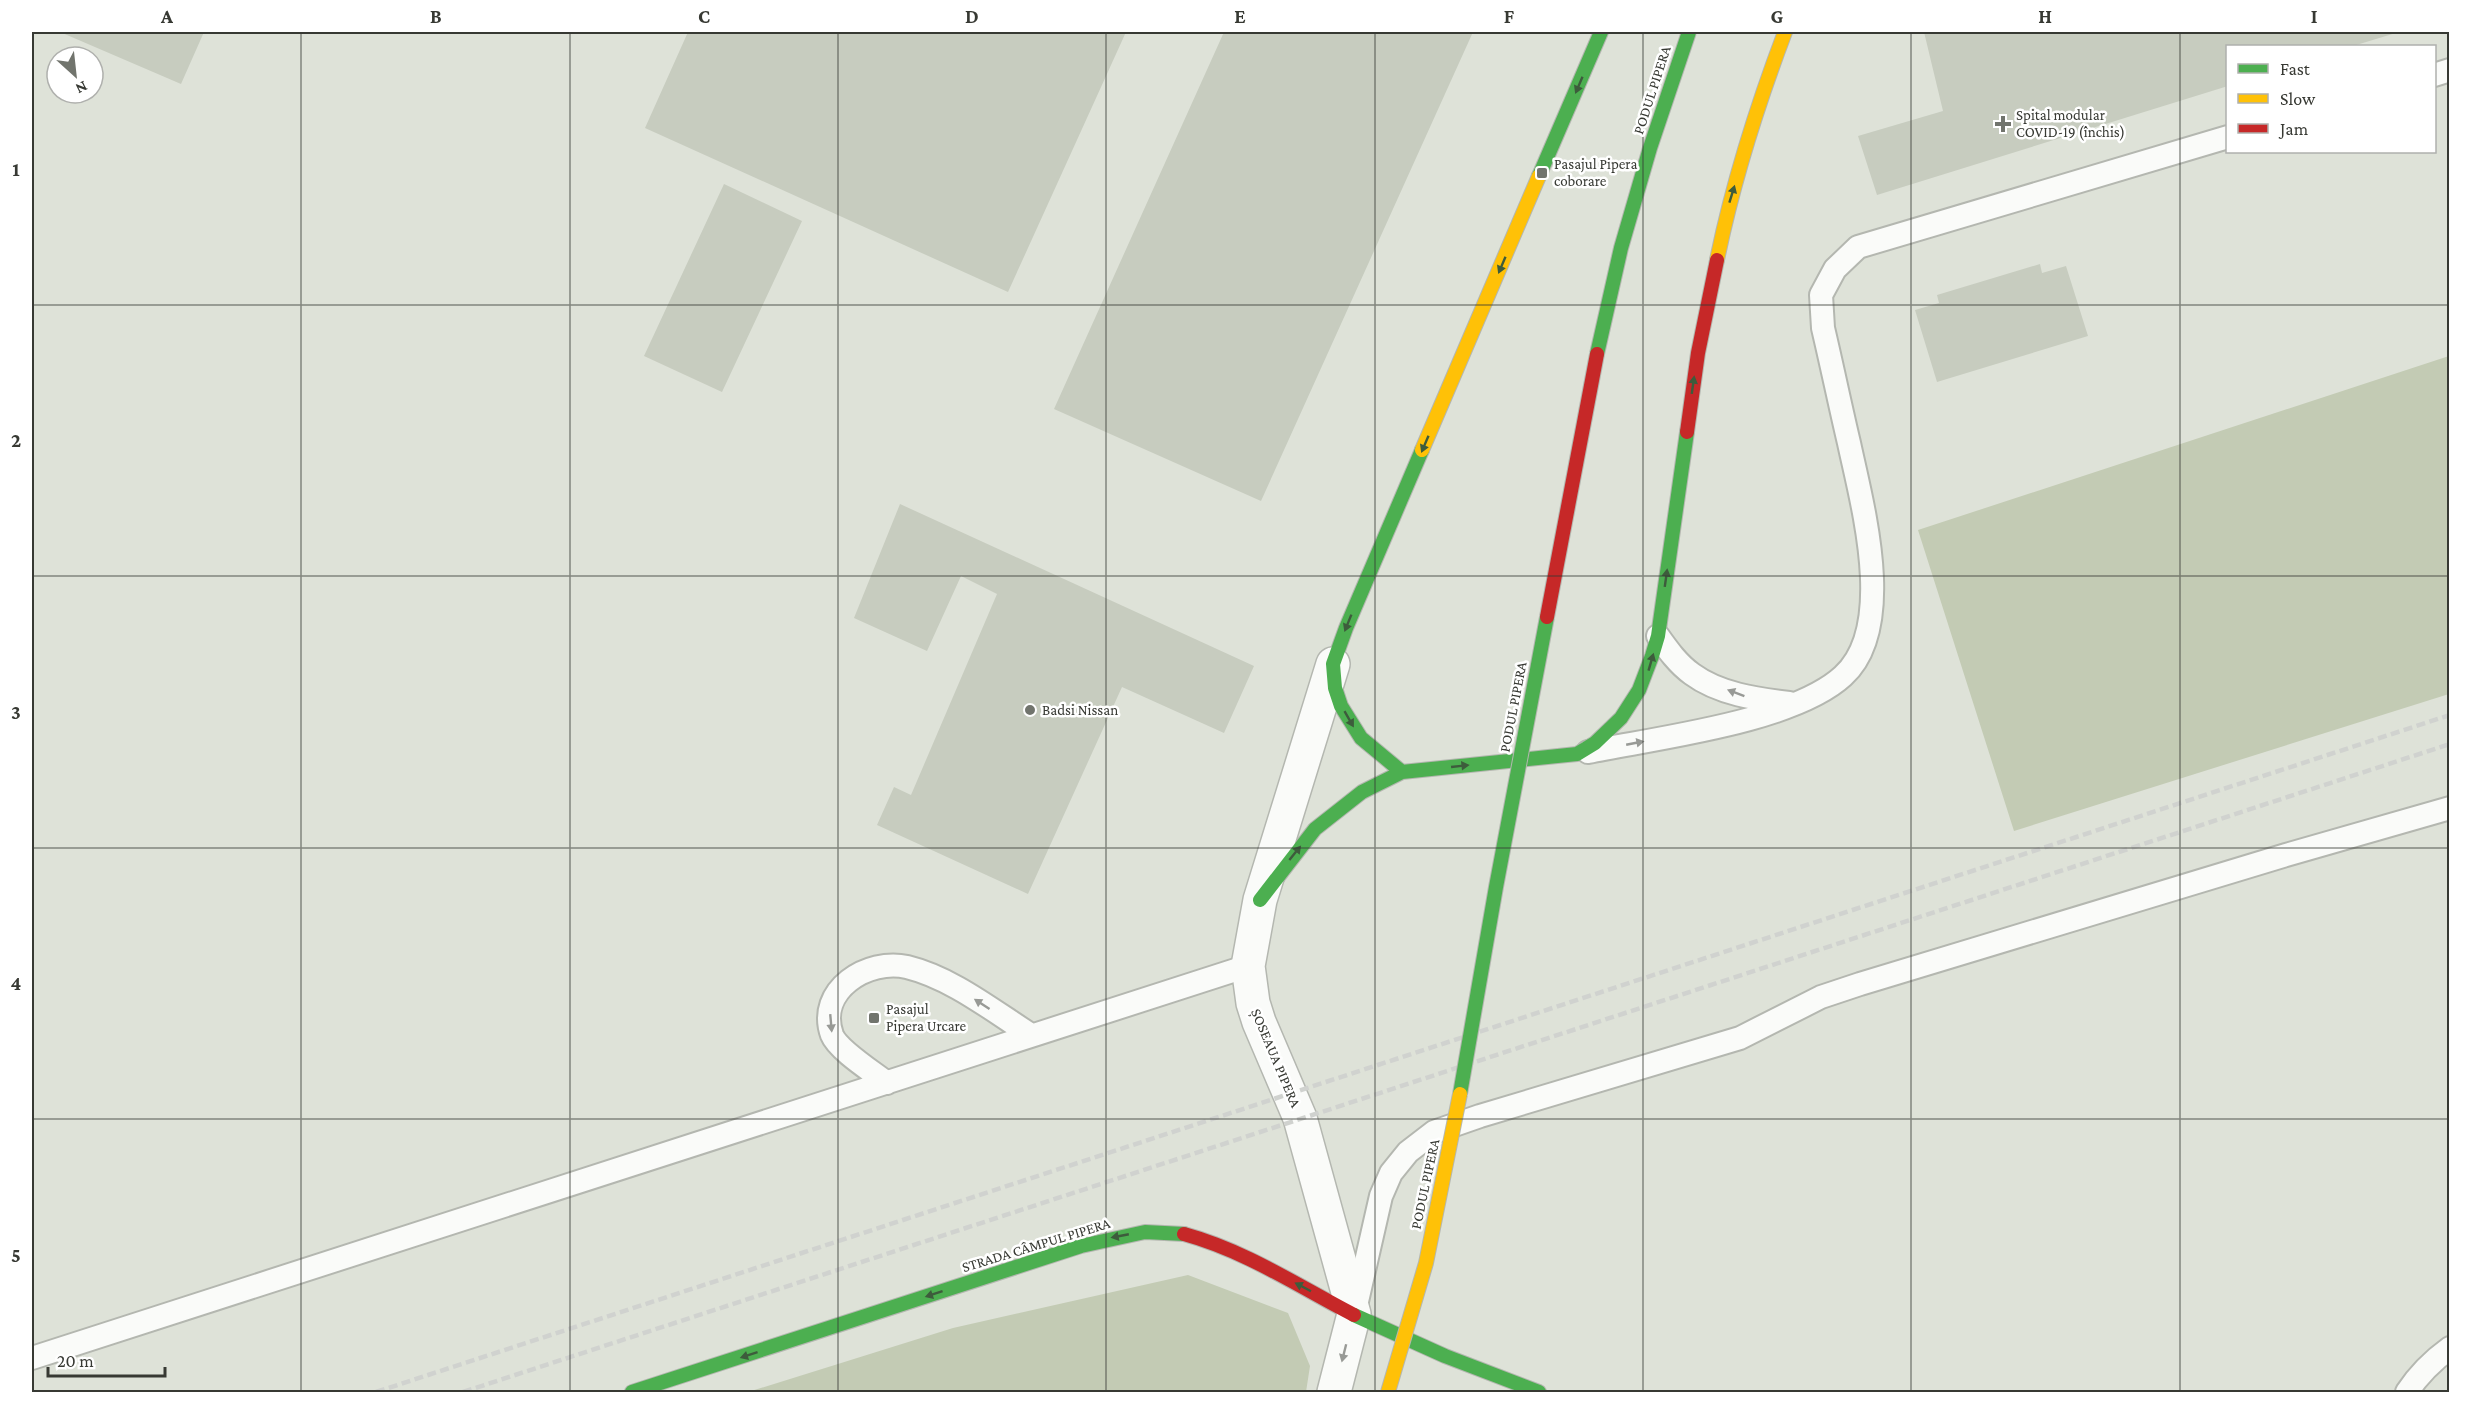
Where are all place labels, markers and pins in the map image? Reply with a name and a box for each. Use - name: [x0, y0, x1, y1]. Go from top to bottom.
- place label: Spital modular COVID-19 (închis): [2016, 107, 2125, 141]
- marker: Spital modular COVID-19 (închis): [1994, 115, 2012, 133]
- place label: Pasajul Pipera coborare: [1554, 156, 1637, 189]
- marker: Pasajul Pipera coborare: [1535, 166, 1549, 180]
- place label: Badsi Nissan: [1042, 702, 1118, 718]
- marker: Badsi Nissan: [1023, 703, 1037, 717]
- place label: Pasajul Pipera Urcare: [886, 1001, 967, 1035]
- marker: Pasajul Pipera Urcare: [867, 1011, 881, 1025]

